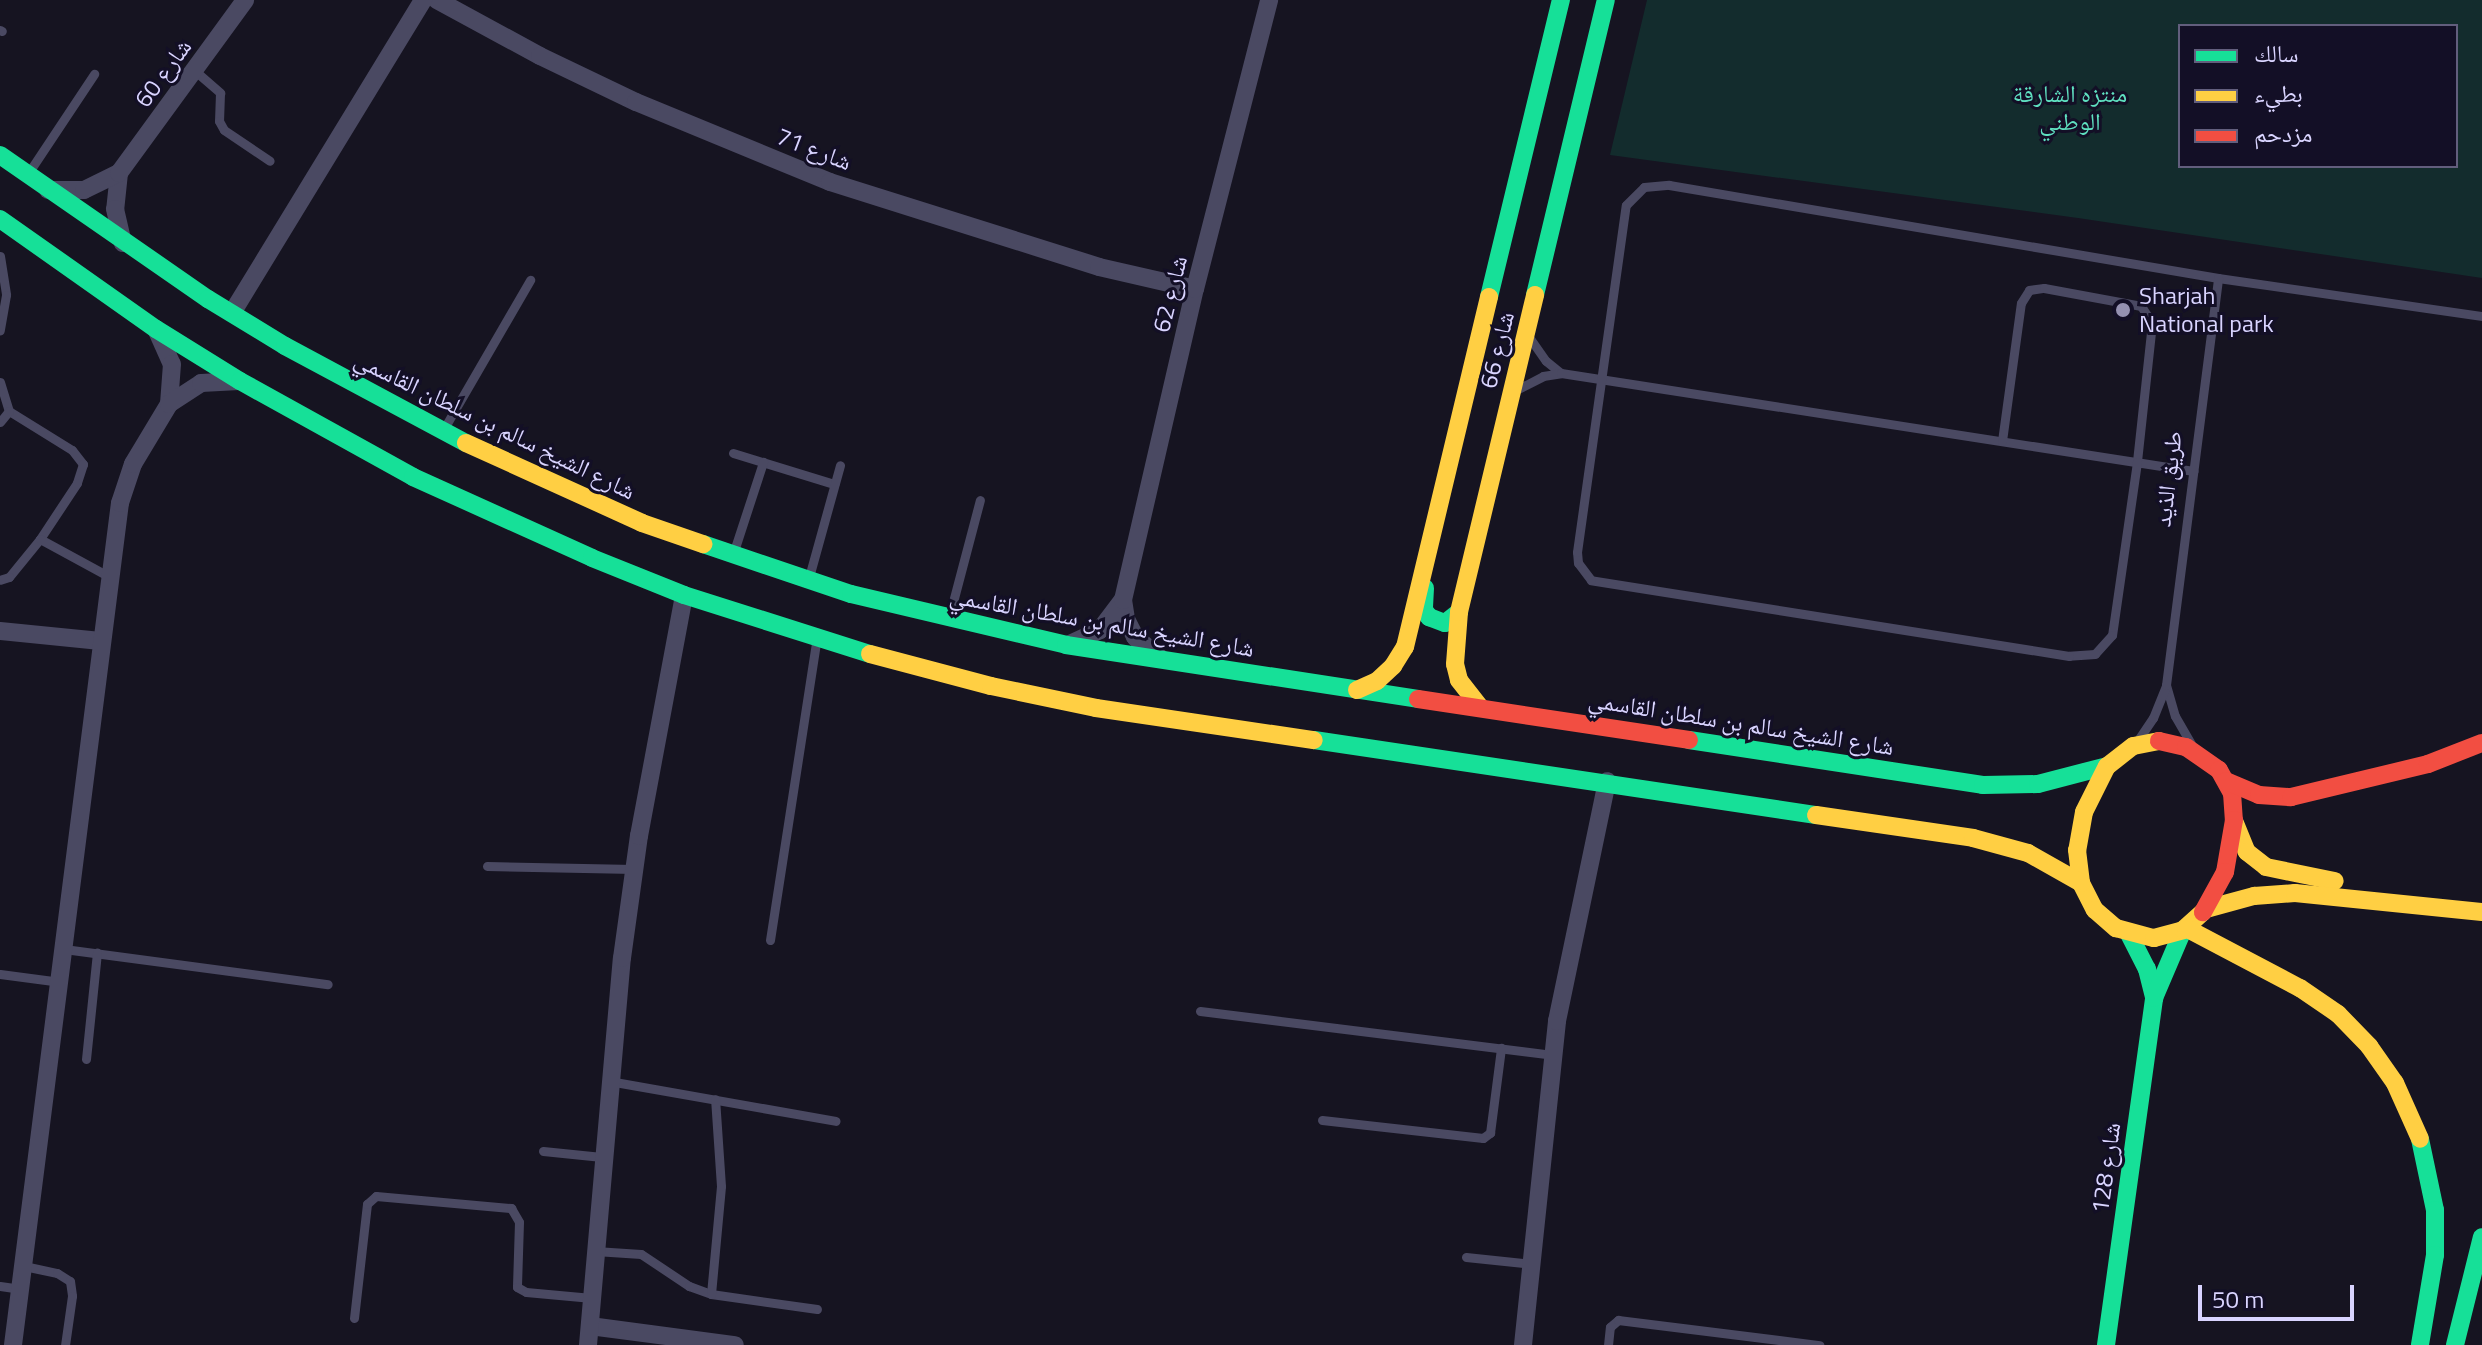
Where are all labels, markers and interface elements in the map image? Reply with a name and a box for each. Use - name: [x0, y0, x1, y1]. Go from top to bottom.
- legend: [2178, 24, 2458, 168]
- street label: شارع 60: [128, 33, 198, 113]
- text: سالك: [2254, 35, 2299, 71]
- text: بطيء: [2254, 75, 2303, 111]
- park label: منتزه الشارقة الوطني: [2013, 80, 2127, 136]
- text: مزدحم: [2254, 115, 2313, 151]
- street label: شارع 71: [773, 122, 855, 176]
- street label: شارع 62: [1147, 253, 1193, 335]
- place label: Sharjah National park: [2139, 282, 2274, 338]
- marker: Sharjah National park: [2114, 301, 2132, 319]
- street label: شارع 66: [1474, 309, 1520, 391]
- street label: شارع الشيخ سالم بن سلطان القاسمي: [350, 344, 640, 506]
- street label: طريق الذيد: [2148, 429, 2188, 529]
- street label: شارع الشيخ سالم بن سلطان القاسمي: [947, 581, 1257, 663]
- street label: شارع الشيخ سالم بن سلطان القاسمي: [1586, 685, 1896, 761]
- street label: شارع 128: [2085, 1121, 2127, 1215]
- scale bar: [2202, 1269, 2358, 1319]
- text: 50 m: [2212, 1281, 2264, 1317]

